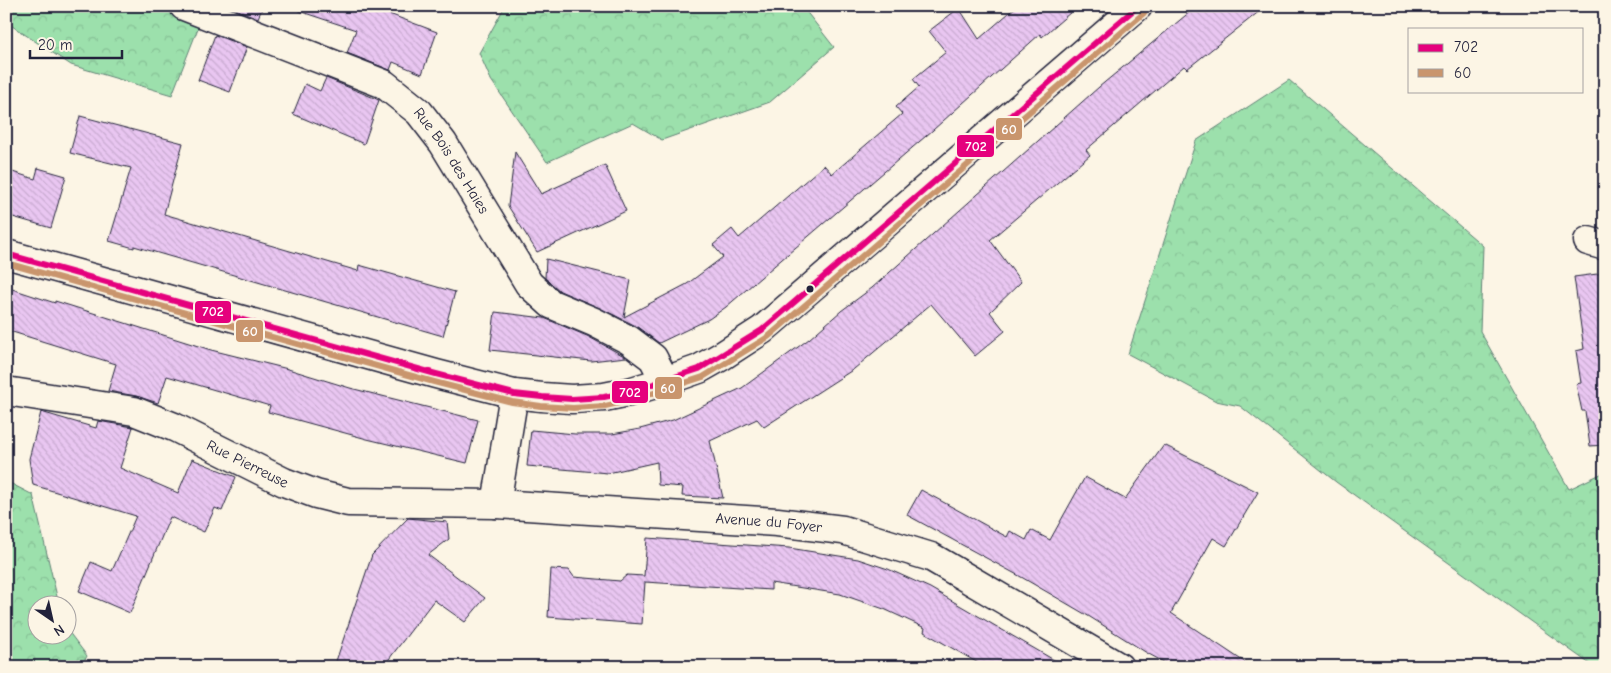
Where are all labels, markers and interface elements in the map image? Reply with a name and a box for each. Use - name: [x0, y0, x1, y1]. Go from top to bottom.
- scale bar: [30, 28, 122, 60]
- legend: [1408, 28, 1584, 92]
- text: 20 m: [38, 36, 72, 54]
- text: 702: [1454, 38, 1478, 56]
- text: 60: [1454, 64, 1471, 82]
- street label: Rue Bois des Haies: [410, 104, 493, 217]
- line badge: 60: [995, 117, 1023, 141]
- text: 60: [1001, 121, 1017, 138]
- line badge: 702: [956, 134, 995, 158]
- text: 702: [965, 138, 987, 155]
- unlabelled marker: [805, 284, 815, 294]
- line badge: 702: [194, 300, 232, 324]
- text: 702: [202, 303, 224, 320]
- line badge: 60: [235, 319, 264, 343]
- text: 60: [242, 323, 258, 340]
- line badge: 60: [654, 376, 683, 400]
- line badge: 702: [611, 380, 649, 404]
- text: 60: [660, 380, 676, 397]
- text: 702: [619, 384, 641, 401]
- street label: Rue Pierreuse: [204, 436, 291, 492]
- street label: Avenue du Foyer: [715, 509, 823, 536]
- north arrow: [28, 596, 78, 646]
- text: N: [50, 621, 68, 640]

